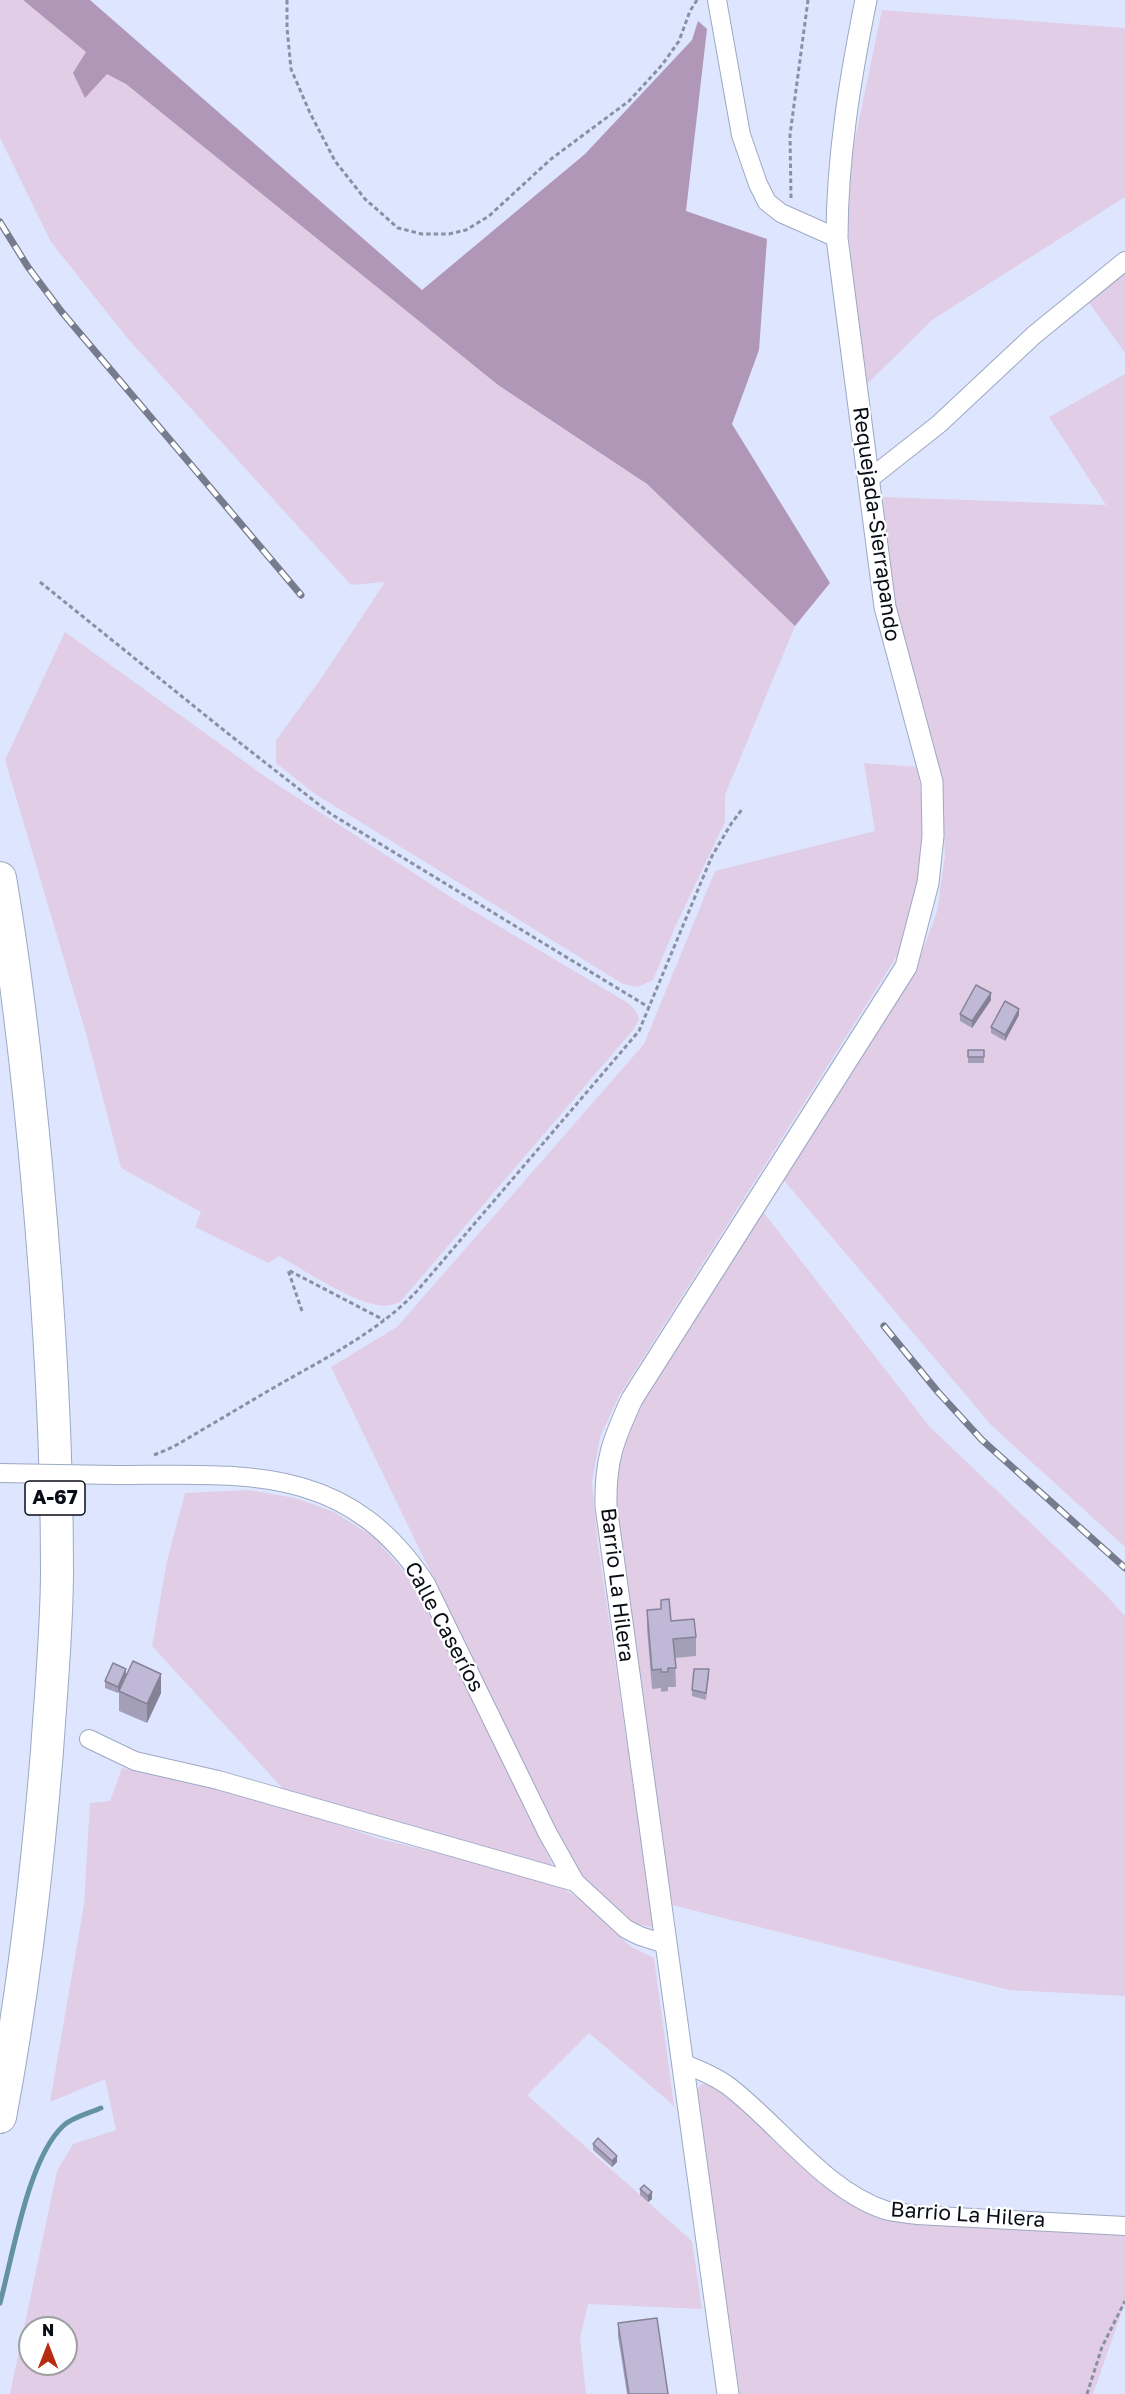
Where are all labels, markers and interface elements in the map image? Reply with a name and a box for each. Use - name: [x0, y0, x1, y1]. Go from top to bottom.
- street label: Requejada-Sierrapando: [847, 405, 905, 643]
- road number: A-67: [25, 1481, 85, 1515]
- street label: Barrio La Hilera: [595, 1506, 639, 1664]
- street label: Calle Caseríos: [399, 1558, 489, 1696]
- street label: Barrio La Hilera: [890, 2197, 1046, 2233]
- north arrow: [18, 2316, 78, 2376]
- text: N: [42, 2320, 54, 2340]

